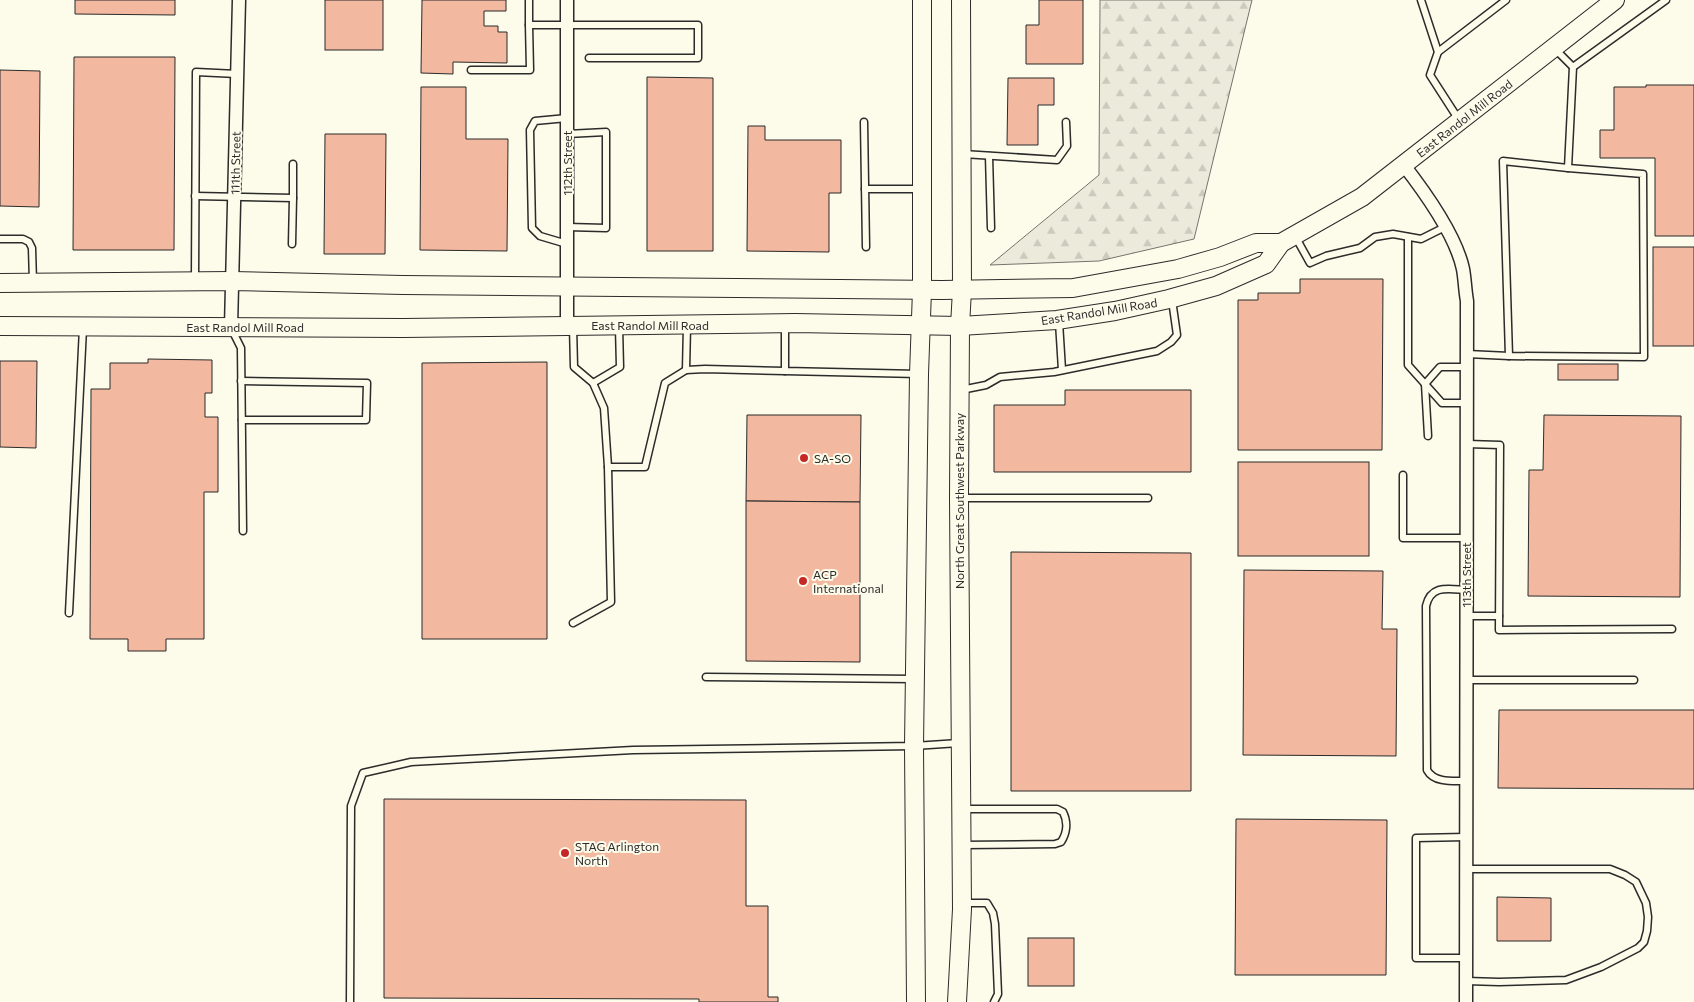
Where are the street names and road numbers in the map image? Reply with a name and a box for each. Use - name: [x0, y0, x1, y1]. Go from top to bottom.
- street label: East Randol Mill Road: [1413, 76, 1515, 160]
- street label: 112th Street: [560, 130, 574, 195]
- street label: 111th Street: [227, 131, 243, 195]
- street label: East Randol Mill Road: [1040, 295, 1158, 327]
- street label: East Randol Mill Road: [591, 318, 709, 332]
- street label: East Randol Mill Road: [186, 320, 304, 334]
- street label: North Great Southwest Parkway: [952, 413, 966, 589]
- street label: 113th Street: [1459, 542, 1473, 608]

